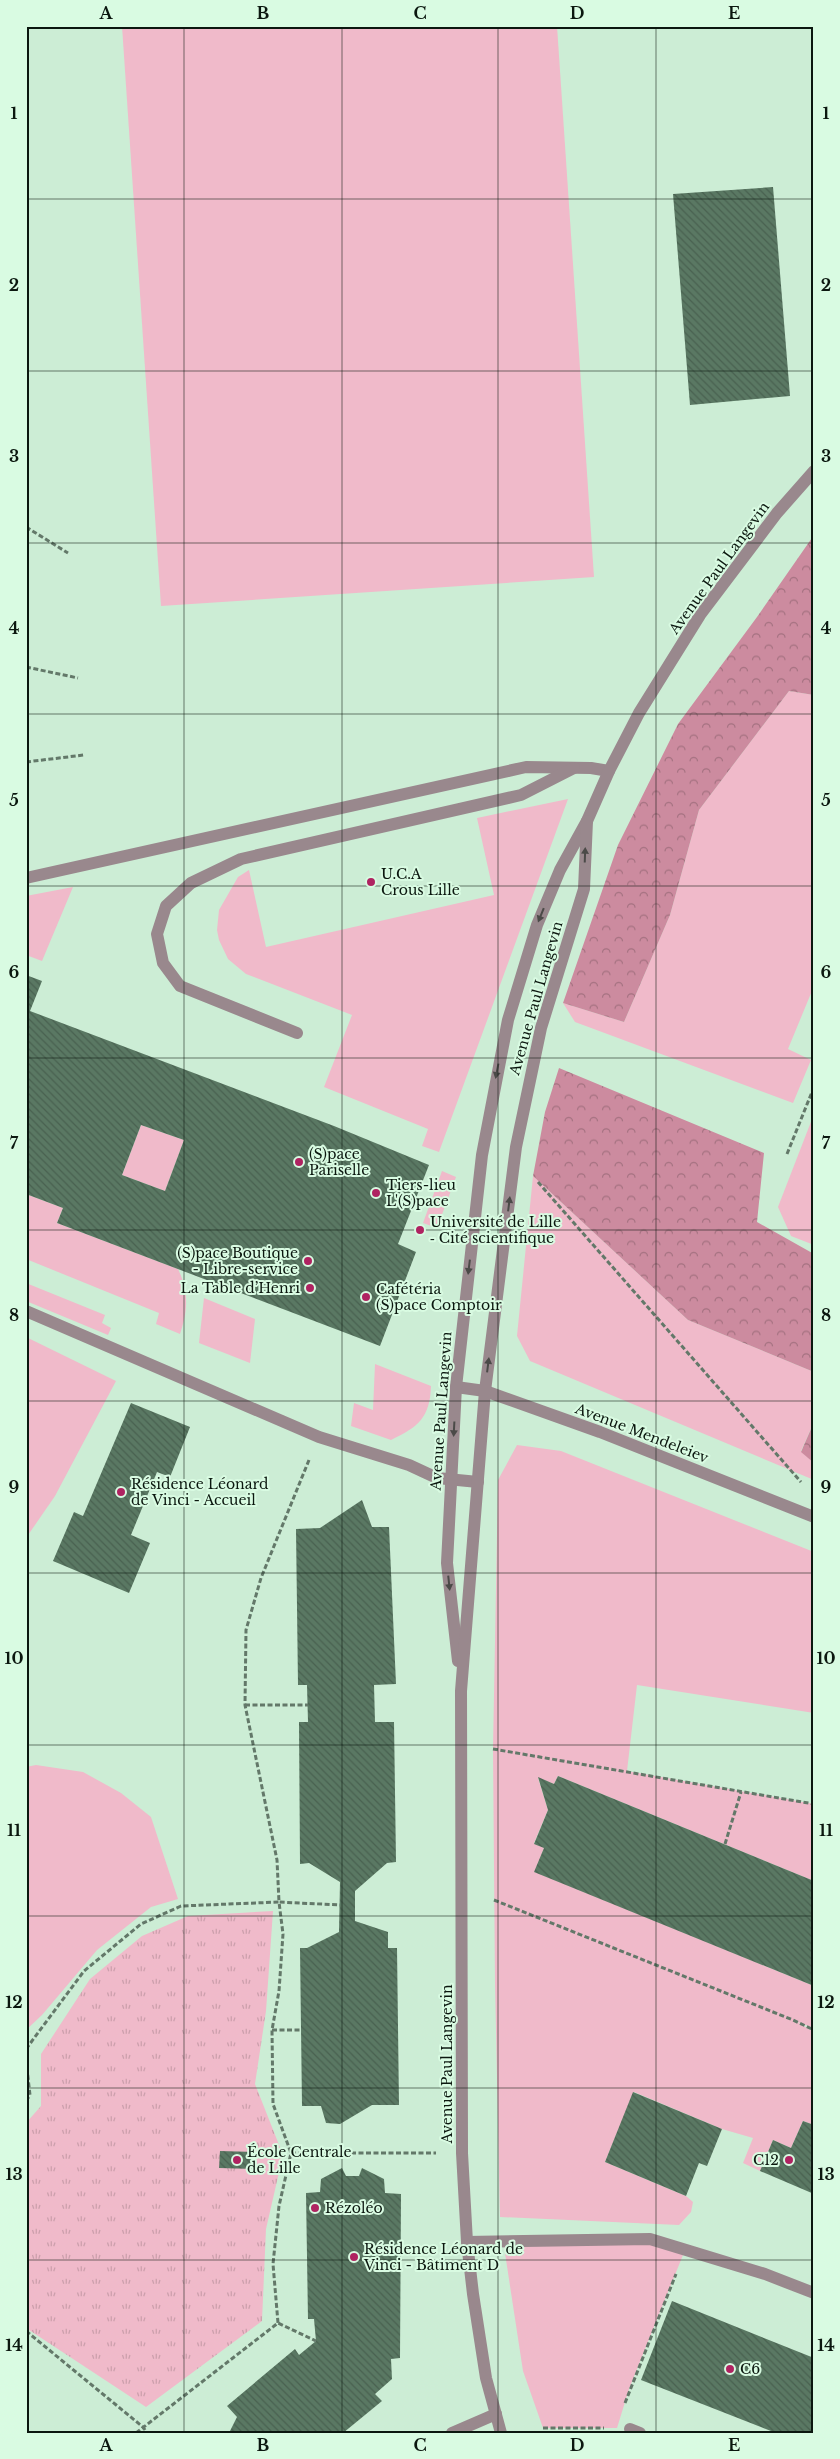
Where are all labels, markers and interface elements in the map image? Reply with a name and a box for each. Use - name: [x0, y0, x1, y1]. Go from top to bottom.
- text: A: [99, 3, 114, 23]
- text: B: [257, 3, 270, 23]
- text: C: [413, 3, 427, 23]
- text: D: [570, 3, 584, 23]
- text: E: [728, 3, 740, 23]
- text: 1: [11, 103, 18, 123]
- text: 1: [823, 103, 830, 123]
- text: 2: [9, 275, 19, 295]
- text: 2: [821, 275, 831, 295]
- text: 3: [9, 446, 19, 466]
- text: 3: [821, 446, 831, 466]
- street label: Avenue Paul Langevin: [664, 498, 773, 638]
- text: 4: [9, 618, 19, 638]
- text: 4: [821, 618, 831, 638]
- text: 5: [9, 790, 19, 810]
- text: 5: [821, 790, 831, 810]
- one-way arrow: [582, 847, 590, 863]
- place label: U.C.A Crous Lille: [381, 865, 460, 899]
- marker: U.C.A Crous Lille: [365, 876, 377, 888]
- one-way arrow: [537, 908, 545, 923]
- street label: Avenue Paul Langevin: [505, 919, 567, 1078]
- text: 6: [9, 962, 20, 982]
- text: 6: [821, 962, 832, 982]
- one-way arrow: [492, 1064, 500, 1080]
- text: 7: [10, 1133, 19, 1153]
- text: 7: [822, 1133, 831, 1153]
- place label: (S)pace Pariselle: [309, 1145, 369, 1179]
- marker: (S)pace Pariselle: [293, 1156, 305, 1168]
- place label: Tiers-lieu L'(S)pace: [386, 1176, 456, 1210]
- marker: Tiers-lieu L'(S)pace: [370, 1187, 382, 1199]
- one-way arrow: [505, 1195, 513, 1211]
- place label: Université de Lille ‐ Cité scientifique: [430, 1213, 561, 1247]
- marker: Université de Lille ‐ Cité scientifique: [414, 1224, 426, 1236]
- place label: (S)pace Boutique - Libre-service: [177, 1244, 298, 1278]
- marker: (S)pace Boutique - Libre-service: [302, 1255, 314, 1267]
- one-way arrow: [465, 1259, 473, 1275]
- place label: La Table d’Henri: [181, 1279, 300, 1297]
- place label: Cafétéria (S)pace Comptoir: [376, 1280, 502, 1314]
- marker: La Table d’Henri: [304, 1282, 316, 1294]
- marker: Cafétéria (S)pace Comptoir: [360, 1291, 372, 1303]
- text: 8: [9, 1305, 19, 1325]
- text: 8: [821, 1305, 831, 1325]
- street label: Avenue Paul Langevin: [426, 1331, 456, 1492]
- one-way arrow: [484, 1357, 492, 1373]
- street label: Avenue Mendeleiev: [572, 1399, 712, 1467]
- one-way arrow: [450, 1421, 458, 1437]
- place label: Résidence Léonard de Vinci - Accueil: [131, 1475, 269, 1509]
- text: 9: [9, 1477, 20, 1497]
- text: 9: [821, 1477, 832, 1497]
- marker: Résidence Léonard de Vinci - Accueil: [115, 1486, 127, 1498]
- one-way arrow: [445, 1575, 453, 1591]
- text: 10: [4, 1648, 24, 1668]
- text: 10: [816, 1648, 836, 1668]
- text: 11: [7, 1820, 21, 1840]
- text: 11: [819, 1820, 833, 1840]
- street label: Avenue Paul Langevin: [438, 1984, 456, 2145]
- text: 12: [5, 1992, 23, 2012]
- text: 12: [817, 1992, 835, 2012]
- place label: École Centrale de Lille: [247, 2143, 352, 2177]
- place label: C12: [753, 2151, 779, 2169]
- marker: École Centrale de Lille: [231, 2154, 243, 2166]
- marker: C12: [783, 2154, 795, 2166]
- text: 13: [5, 2164, 23, 2184]
- text: 13: [817, 2164, 835, 2184]
- place label: Rézoléo: [325, 2199, 383, 2217]
- marker: Rézoléo: [309, 2202, 321, 2214]
- place label: Résidence Léonard de Vinci - Bâtiment D: [363, 2240, 523, 2274]
- marker: Résidence Léonard de Vinci - Bâtiment D: [348, 2251, 360, 2263]
- text: 14: [5, 2335, 23, 2355]
- text: 14: [817, 2335, 835, 2355]
- place label: C6: [740, 2360, 760, 2378]
- marker: C6: [724, 2363, 736, 2375]
- text: A: [99, 2435, 114, 2455]
- text: B: [257, 2435, 270, 2455]
- text: C: [413, 2435, 427, 2455]
- text: D: [570, 2435, 584, 2455]
- text: E: [728, 2435, 740, 2455]

